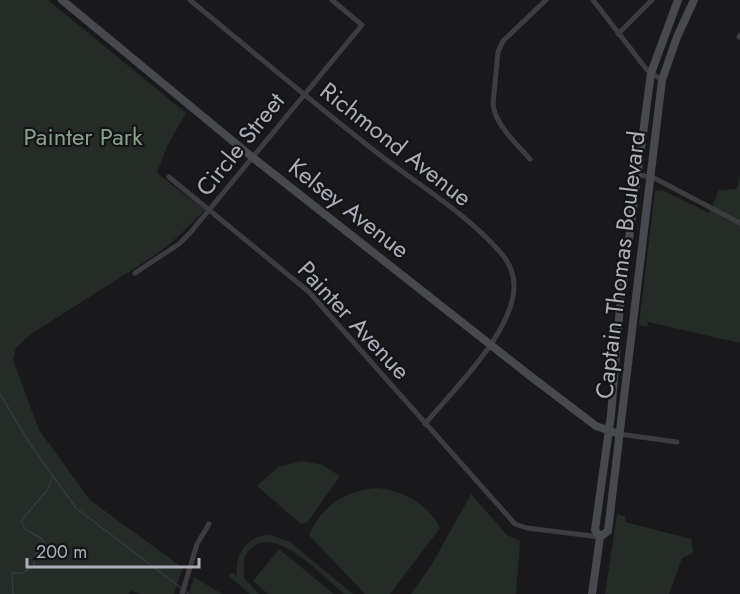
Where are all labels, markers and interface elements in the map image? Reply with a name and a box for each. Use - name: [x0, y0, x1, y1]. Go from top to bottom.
- street label: Richmond Avenue: [313, 74, 479, 214]
- street label: Circle Street: [187, 84, 293, 203]
- park label: Painter Park: [23, 119, 143, 154]
- street label: Captain Thomas Boulevard: [586, 129, 654, 401]
- street label: Kelsey Avenue: [281, 150, 417, 266]
- street label: Painter Avenue: [290, 253, 418, 387]
- scale bar: [27, 531, 200, 569]
- text: 200 m: [36, 539, 87, 565]

